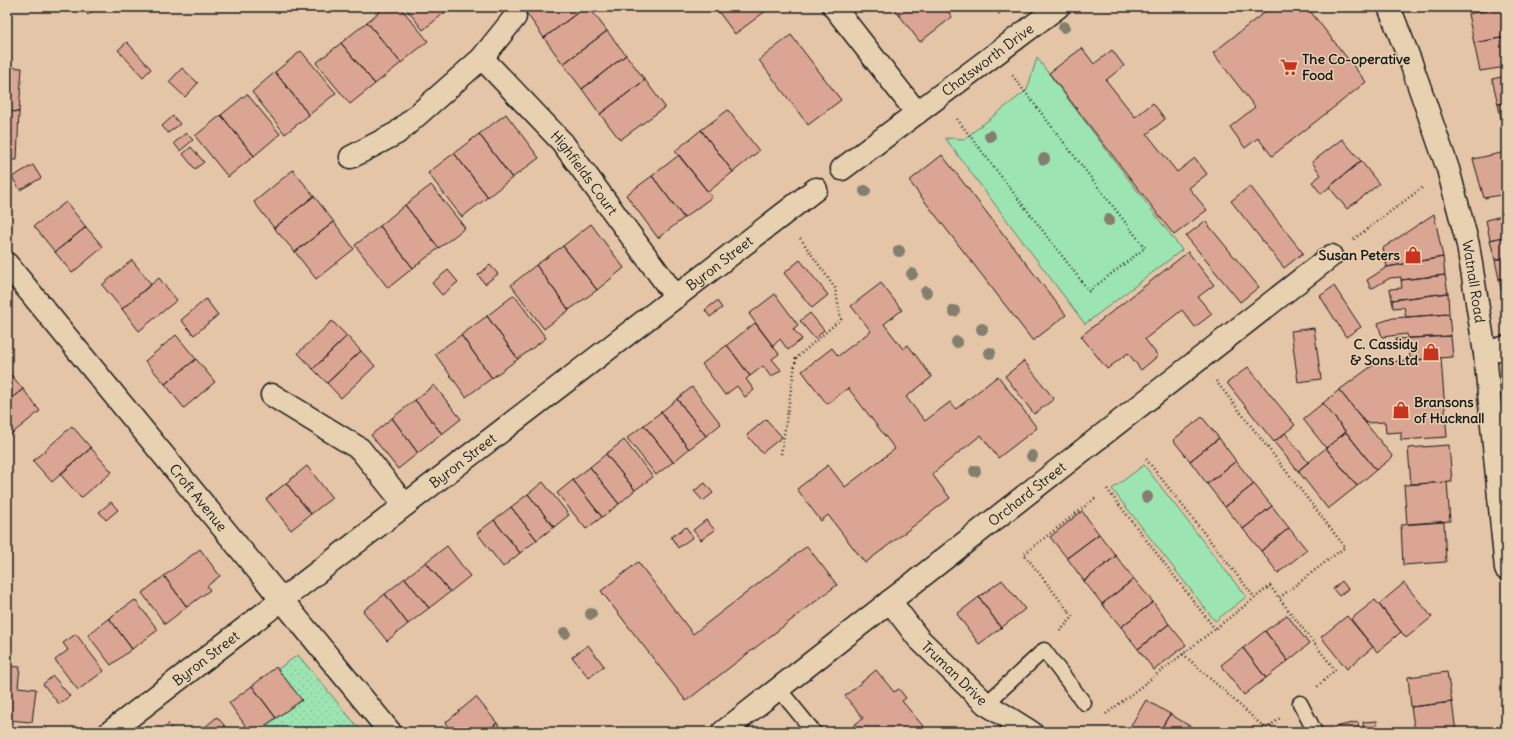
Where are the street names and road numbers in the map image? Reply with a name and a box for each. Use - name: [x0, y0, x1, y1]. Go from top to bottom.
- street label: Chatsworth Drive: [938, 20, 1037, 100]
- street label: Highfields Court: [547, 127, 622, 219]
- street label: Byron Street: [683, 232, 757, 295]
- street label: Watnall Road: [1458, 239, 1489, 324]
- street label: Byron Street: [426, 429, 500, 492]
- street label: Orchard Street: [984, 458, 1070, 530]
- street label: Croft Avenue: [165, 460, 231, 535]
- street label: Byron Street: [169, 627, 243, 690]
- street label: Truman Drive: [917, 637, 991, 709]

